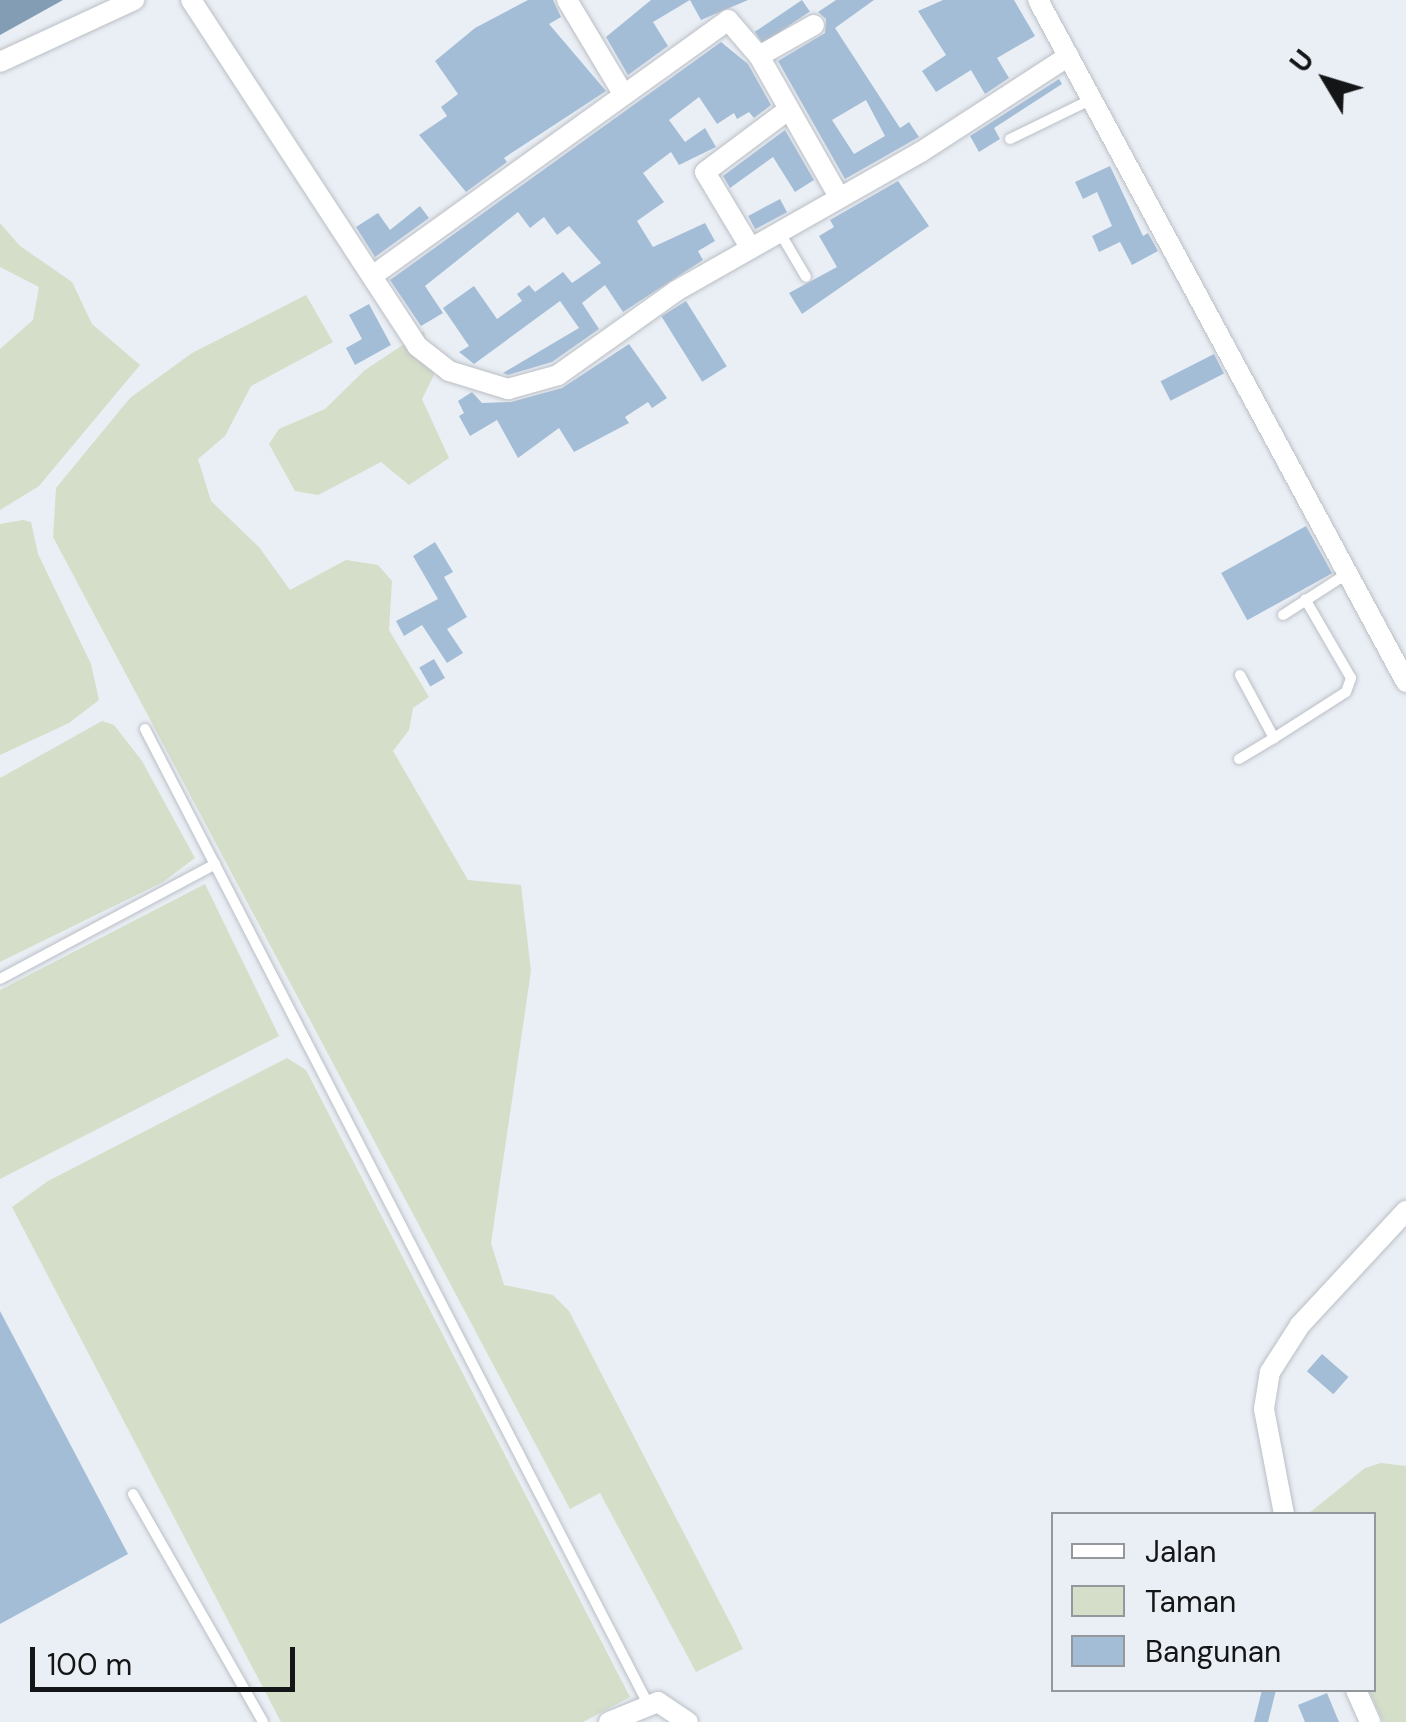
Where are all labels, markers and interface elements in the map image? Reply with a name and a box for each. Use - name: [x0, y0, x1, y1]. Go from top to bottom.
- north arrow: [1276, 30, 1376, 130]
- text: U: [1281, 42, 1322, 80]
- legend: [1051, 1512, 1376, 1692]
- text: Jalan: [1145, 1532, 1217, 1571]
- text: Taman: [1145, 1582, 1236, 1621]
- scale bar: [35, 1627, 300, 1689]
- text: Bangunan: [1145, 1632, 1281, 1671]
- text: 100 m: [47, 1645, 132, 1684]

